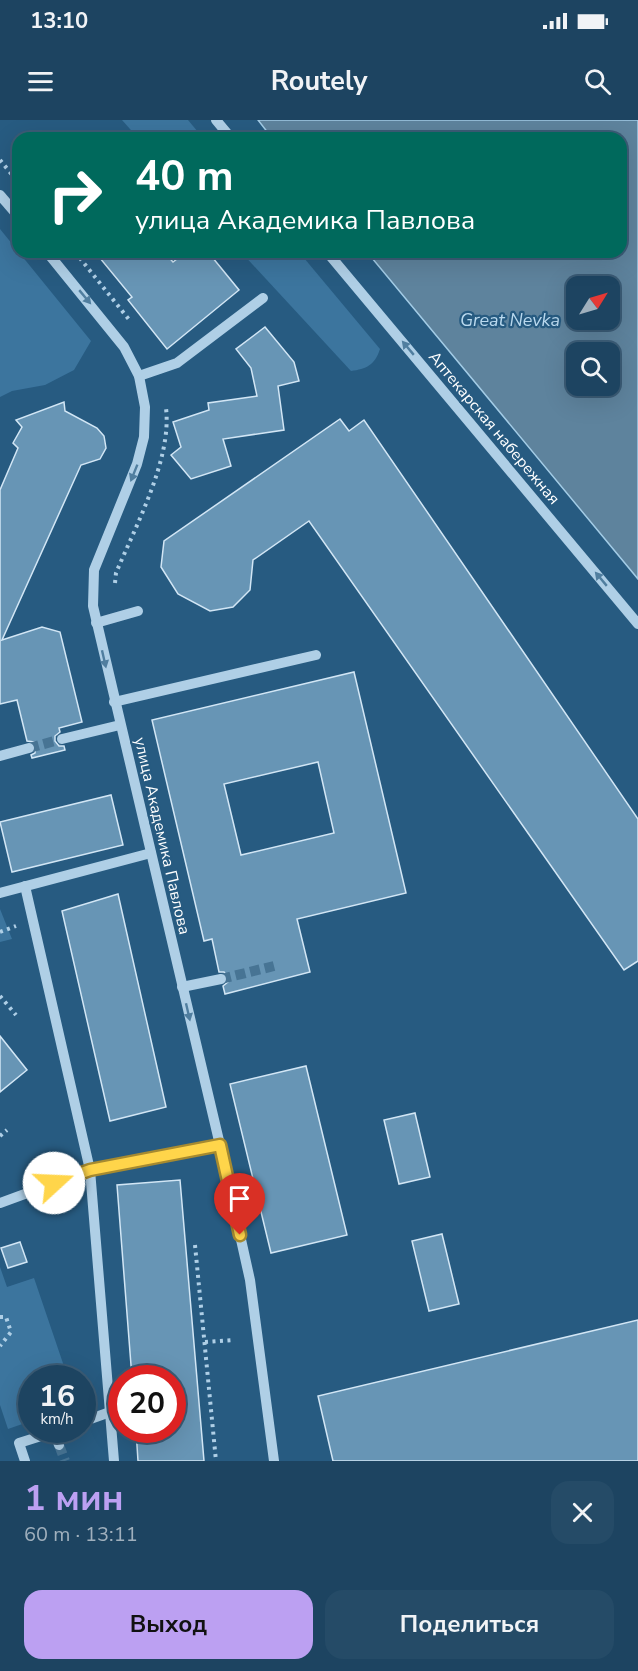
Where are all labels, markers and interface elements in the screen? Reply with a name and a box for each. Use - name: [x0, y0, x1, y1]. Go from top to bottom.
- text: 13:10: [30, 6, 88, 36]
- text: Routely: [271, 63, 367, 100]
- icon: menu: [24, 65, 57, 98]
- icon: search: [581, 65, 614, 98]
- text: 40 m: [135, 148, 234, 205]
- icon: right: [36, 156, 114, 234]
- text: улица Академика Павлова: [135, 202, 475, 239]
- north arrow: [566, 276, 620, 330]
- map controls: [566, 276, 620, 396]
- one-way arrow: [78, 289, 91, 305]
- water label: Great Nevka: [460, 308, 560, 332]
- one-way arrow: [402, 340, 415, 356]
- button: search: [566, 342, 620, 396]
- street label: Аптекарская набережная: [423, 347, 565, 509]
- one-way arrow: [129, 464, 139, 482]
- one-way arrow: [594, 571, 607, 587]
- one-way arrow: [100, 649, 110, 668]
- street label: улица Академика Павлова: [129, 735, 195, 937]
- one-way arrow: [183, 1003, 193, 1021]
- position arrow: [22, 1151, 86, 1215]
- pin: [214, 1173, 265, 1235]
- icon: arrive: [223, 1182, 256, 1215]
- speed limit sign: 20: [108, 1365, 186, 1443]
- text: 16: [39, 1376, 75, 1417]
- text: km/h: [40, 1409, 74, 1429]
- text: 1 мин: [24, 1474, 124, 1523]
- button: close: [551, 1481, 614, 1544]
- text: 60 m · 13:11: [24, 1521, 138, 1548]
- button: Выход: [24, 1590, 313, 1659]
- button: Поделиться: [325, 1590, 614, 1659]

